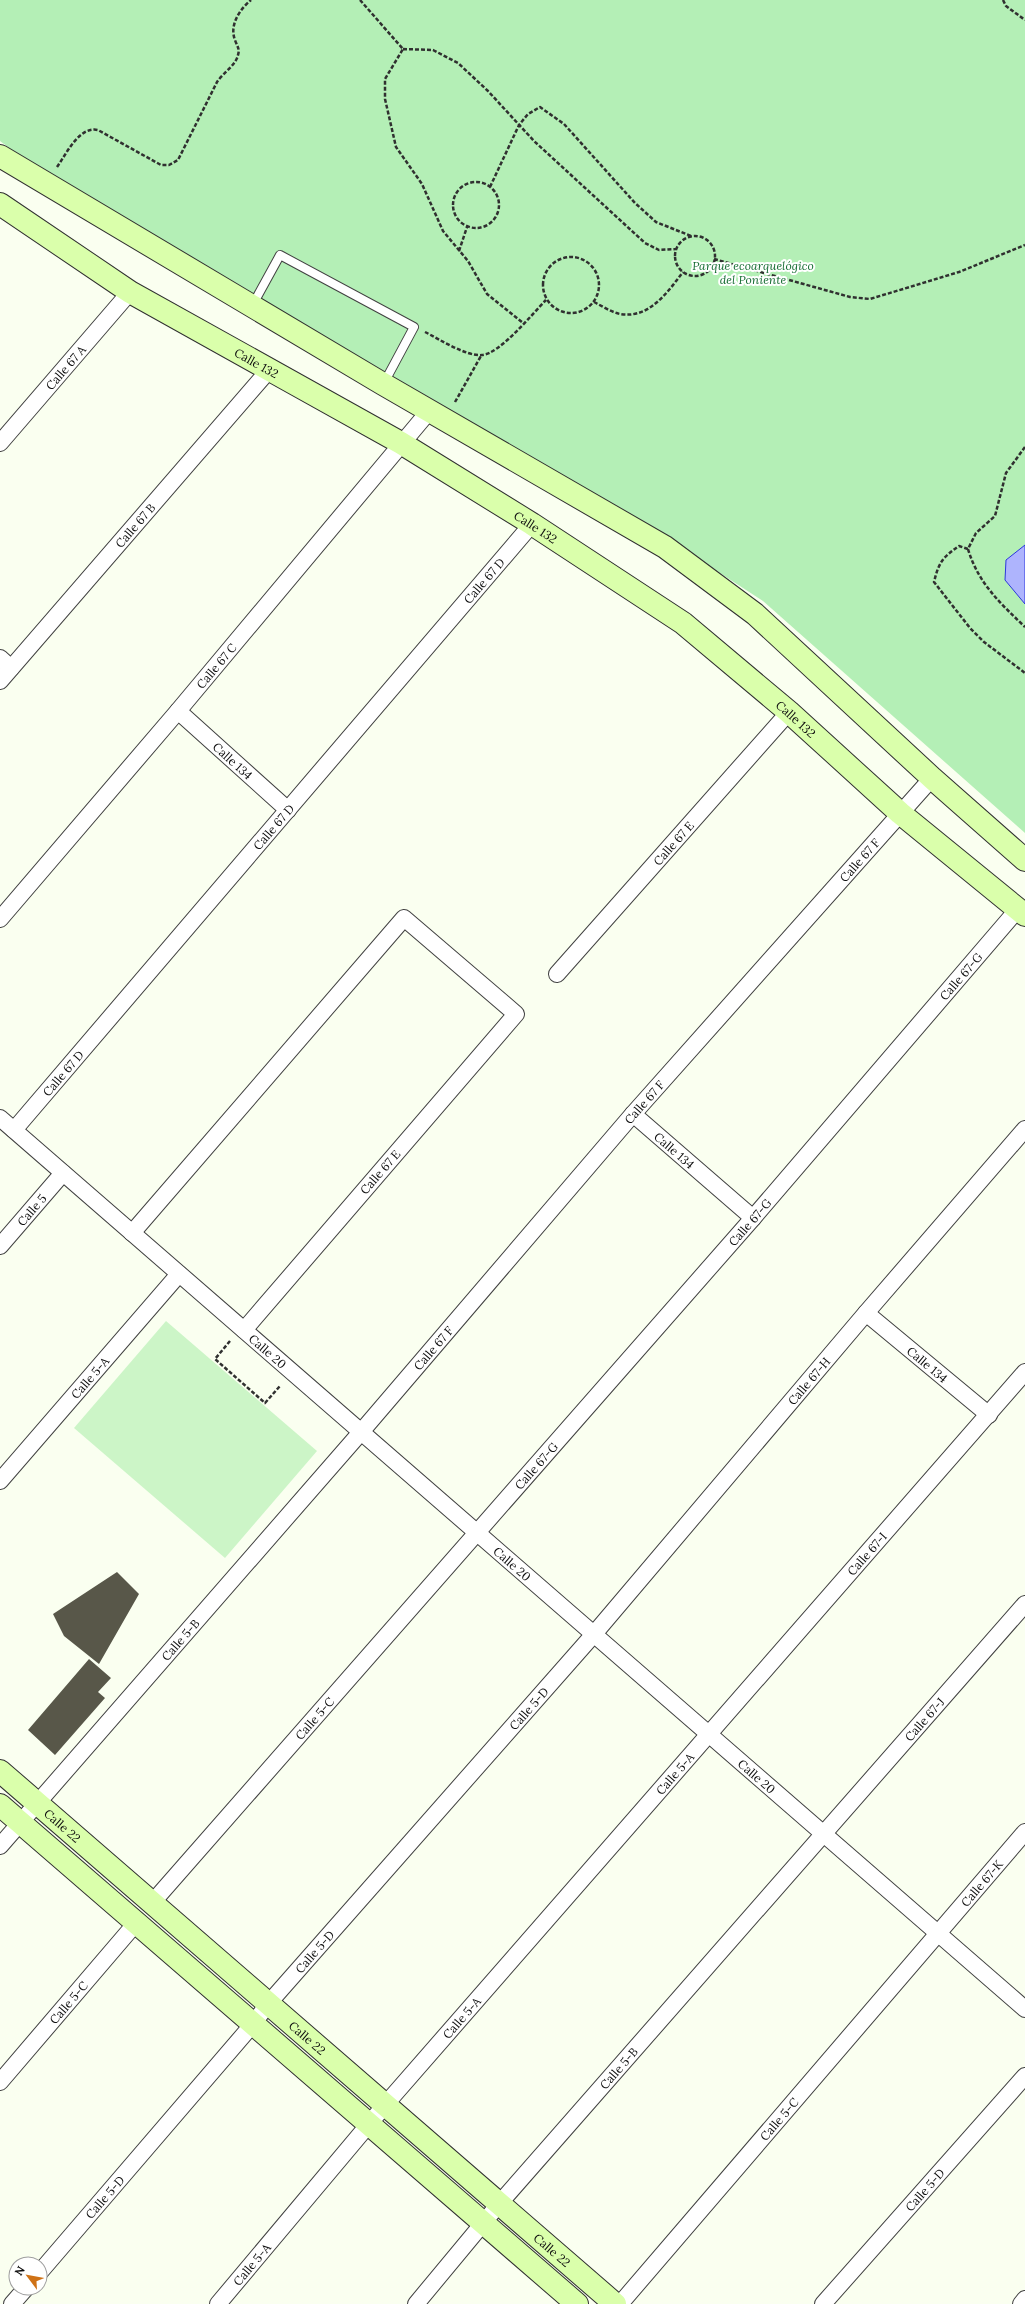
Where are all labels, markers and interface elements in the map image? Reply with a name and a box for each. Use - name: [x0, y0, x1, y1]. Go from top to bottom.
- park label: Parque ecoarquelógico del Poniente: [692, 258, 814, 287]
- street label: Calle 67 A: [42, 342, 89, 393]
- street label: Calle 132: [232, 344, 281, 381]
- street label: Calle 67 B: [111, 500, 158, 550]
- street label: Calle 132: [512, 507, 560, 546]
- street label: Calle 67 D: [460, 554, 507, 606]
- street label: Calle 67 C: [193, 639, 240, 691]
- street label: Calle 132: [773, 697, 819, 740]
- street label: Calle 134: [210, 739, 256, 783]
- street label: Calle 67 D: [250, 801, 297, 853]
- street label: Calle 67 E: [650, 818, 696, 868]
- street label: Calle 67 F: [836, 835, 883, 885]
- street label: Calle 67-G: [936, 949, 985, 1003]
- street label: Calle 67 D: [39, 1047, 86, 1099]
- street label: Calle 67 F: [621, 1077, 667, 1127]
- street label: Calle 134: [651, 1129, 698, 1172]
- street label: Calle 67 E: [357, 1147, 403, 1197]
- street label: Calle 5: [13, 1191, 49, 1229]
- street label: Calle 67-G: [725, 1195, 774, 1249]
- street label: Calle 67 F: [410, 1323, 456, 1373]
- street label: Calle 20: [246, 1331, 290, 1371]
- street label: Calle 134: [904, 1343, 951, 1386]
- street label: Calle 5-A: [67, 1353, 112, 1401]
- street label: Calle 67-H: [784, 1354, 833, 1408]
- street label: Calle 67-G: [511, 1439, 561, 1492]
- street label: Calle 67-I: [844, 1529, 890, 1578]
- street label: Calle 20: [491, 1543, 534, 1584]
- street label: Calle 5-B: [158, 1616, 202, 1663]
- street label: Calle 5-D: [506, 1684, 551, 1733]
- street label: Calle 5-C: [292, 1693, 337, 1742]
- street label: Calle 67-J: [901, 1694, 948, 1744]
- street label: Calle 5-A: [652, 1749, 697, 1797]
- street label: Calle 20: [735, 1756, 779, 1796]
- street label: Calle 22: [41, 1805, 84, 1845]
- street label: Calle 67-K: [957, 1856, 1006, 1909]
- street label: Calle 5-D: [292, 1927, 337, 1976]
- street label: Calle 5-C: [46, 1977, 91, 2027]
- street label: Calle 5-A: [439, 1993, 484, 2041]
- street label: Calle 22: [286, 2018, 329, 2058]
- street label: Calle 5-B: [596, 2044, 641, 2092]
- street label: Calle 5-C: [756, 2094, 802, 2143]
- street label: Calle 5-D: [902, 2165, 947, 2214]
- street label: Calle 5-D: [82, 2172, 127, 2222]
- street label: Calle 22: [531, 2230, 574, 2270]
- street label: Calle 5-A: [229, 2240, 274, 2288]
- north arrow: [8, 2256, 48, 2296]
- text: N: [11, 2263, 28, 2278]

